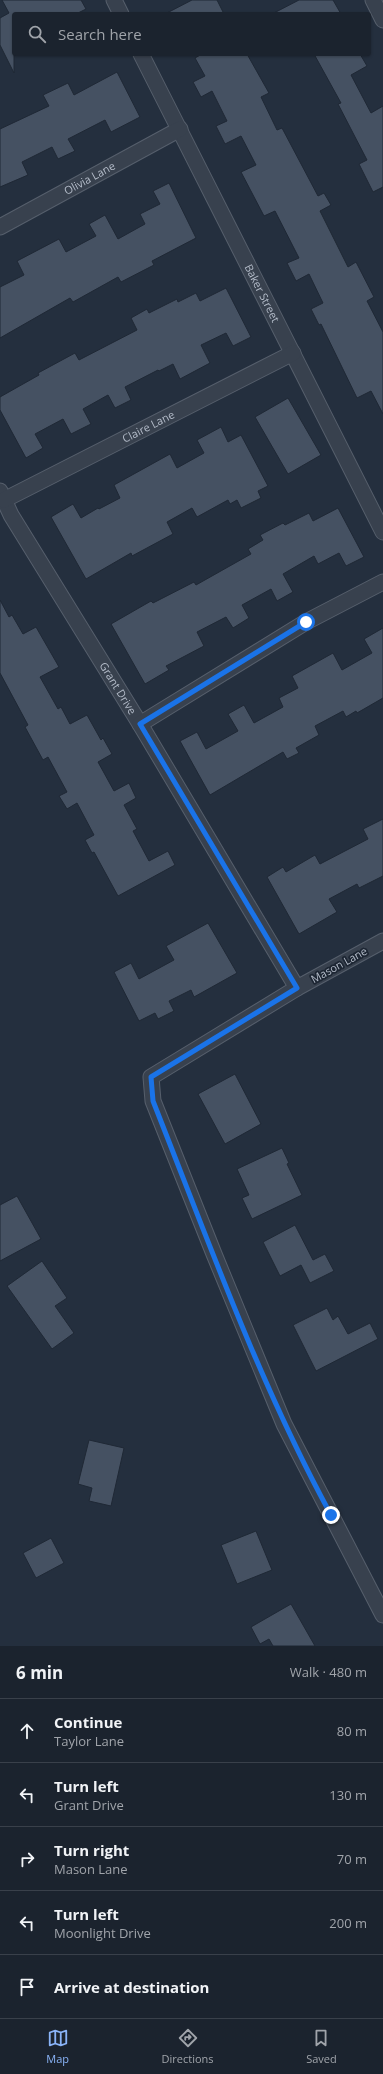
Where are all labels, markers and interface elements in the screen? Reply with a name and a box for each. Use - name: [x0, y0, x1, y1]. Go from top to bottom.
- search box: [12, 12, 371, 56]
- icon: search: [26, 23, 48, 45]
- text: Search here: [58, 24, 142, 44]
- street label: Olivia Lane: [61, 158, 118, 198]
- street label: Baker Street: [242, 261, 284, 325]
- street label: Claire Lane: [119, 407, 177, 446]
- route start: [297, 613, 315, 631]
- street label: Grant Drive: [96, 659, 140, 717]
- street label: Mason Lane: [308, 943, 370, 986]
- route end: [322, 1506, 340, 1524]
- text: 6 min: [16, 1661, 63, 1684]
- text: Walk · 480 m: [290, 1663, 367, 1681]
- text: Continue: [54, 1712, 122, 1732]
- icon: ahead: [16, 1720, 38, 1742]
- text: 80 m: [337, 1722, 367, 1740]
- text: Taylor Lane: [54, 1732, 124, 1750]
- text: Turn left: [54, 1776, 119, 1796]
- icon: left: [16, 1784, 38, 1806]
- text: 130 m: [329, 1786, 367, 1804]
- text: Grant Drive: [54, 1796, 124, 1814]
- text: Turn right: [54, 1840, 129, 1860]
- icon: right: [16, 1848, 38, 1870]
- text: 70 m: [337, 1850, 367, 1868]
- text: Mason Lane: [54, 1860, 128, 1878]
- text: Turn left: [54, 1904, 119, 1924]
- icon: left: [16, 1912, 38, 1934]
- text: 200 m: [329, 1914, 367, 1932]
- text: Moonlight Drive: [54, 1924, 151, 1942]
- icon: arrive: [16, 1976, 38, 1998]
- text: Arrive at destination: [54, 1977, 209, 1997]
- tab: Map: [46, 2027, 69, 2066]
- tab: Directions: [162, 2027, 214, 2066]
- tab: Saved: [306, 2027, 337, 2066]

